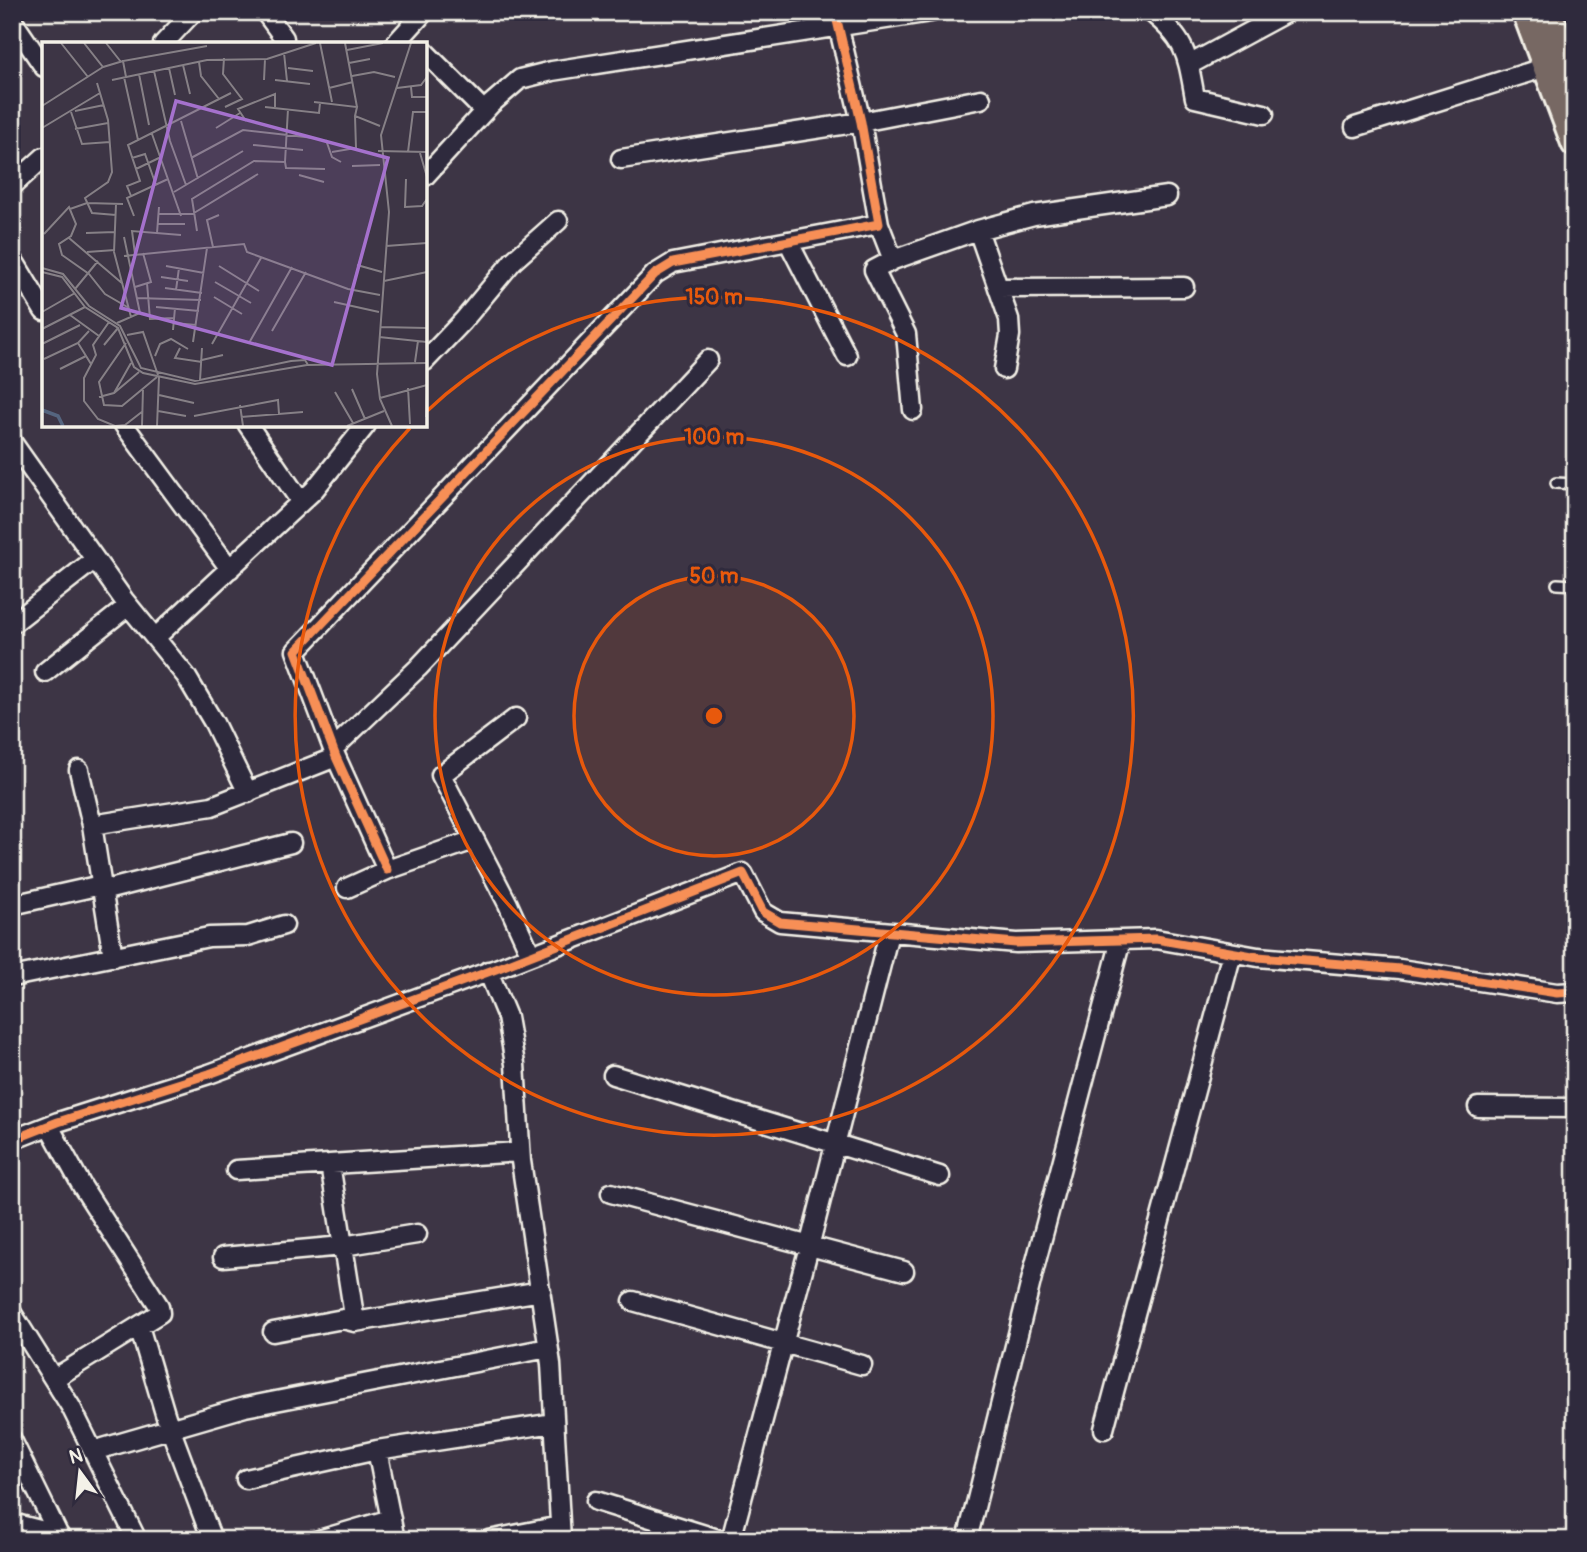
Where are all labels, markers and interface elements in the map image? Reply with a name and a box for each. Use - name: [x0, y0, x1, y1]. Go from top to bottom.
- inset map: [42, 42, 427, 427]
- text: 150 m: [685, 284, 743, 311]
- text: 100 m: [684, 424, 744, 451]
- text: 50 m: [690, 563, 739, 590]
- centre of rings: [702, 704, 726, 728]
- north arrow: [46, 1436, 116, 1506]
- text: N: [67, 1443, 85, 1470]

